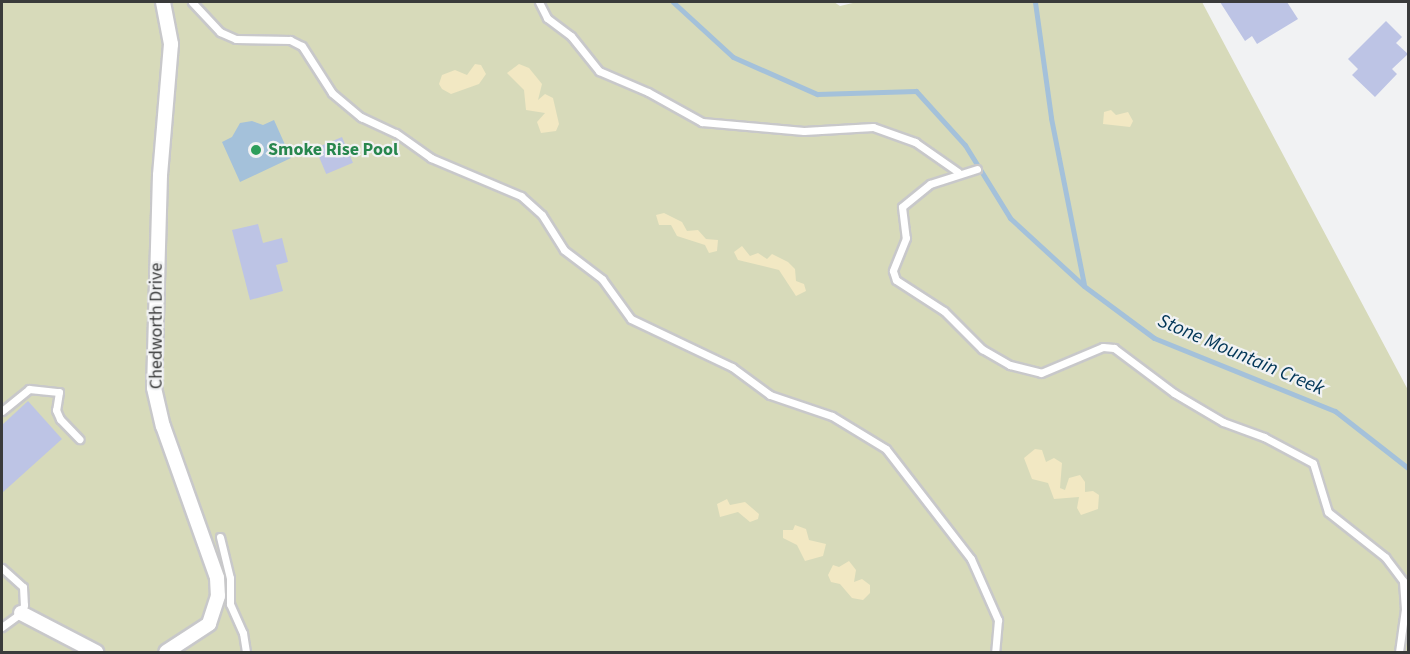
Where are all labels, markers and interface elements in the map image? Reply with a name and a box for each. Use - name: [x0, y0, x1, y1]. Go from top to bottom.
- place label: Smoke Rise Pool: [268, 139, 398, 161]
- marker: Smoke Rise Pool: [249, 143, 263, 157]
- street label: Chedworth Drive: [146, 263, 168, 389]
- water label: Stone Mountain Creek: [1154, 309, 1328, 401]

